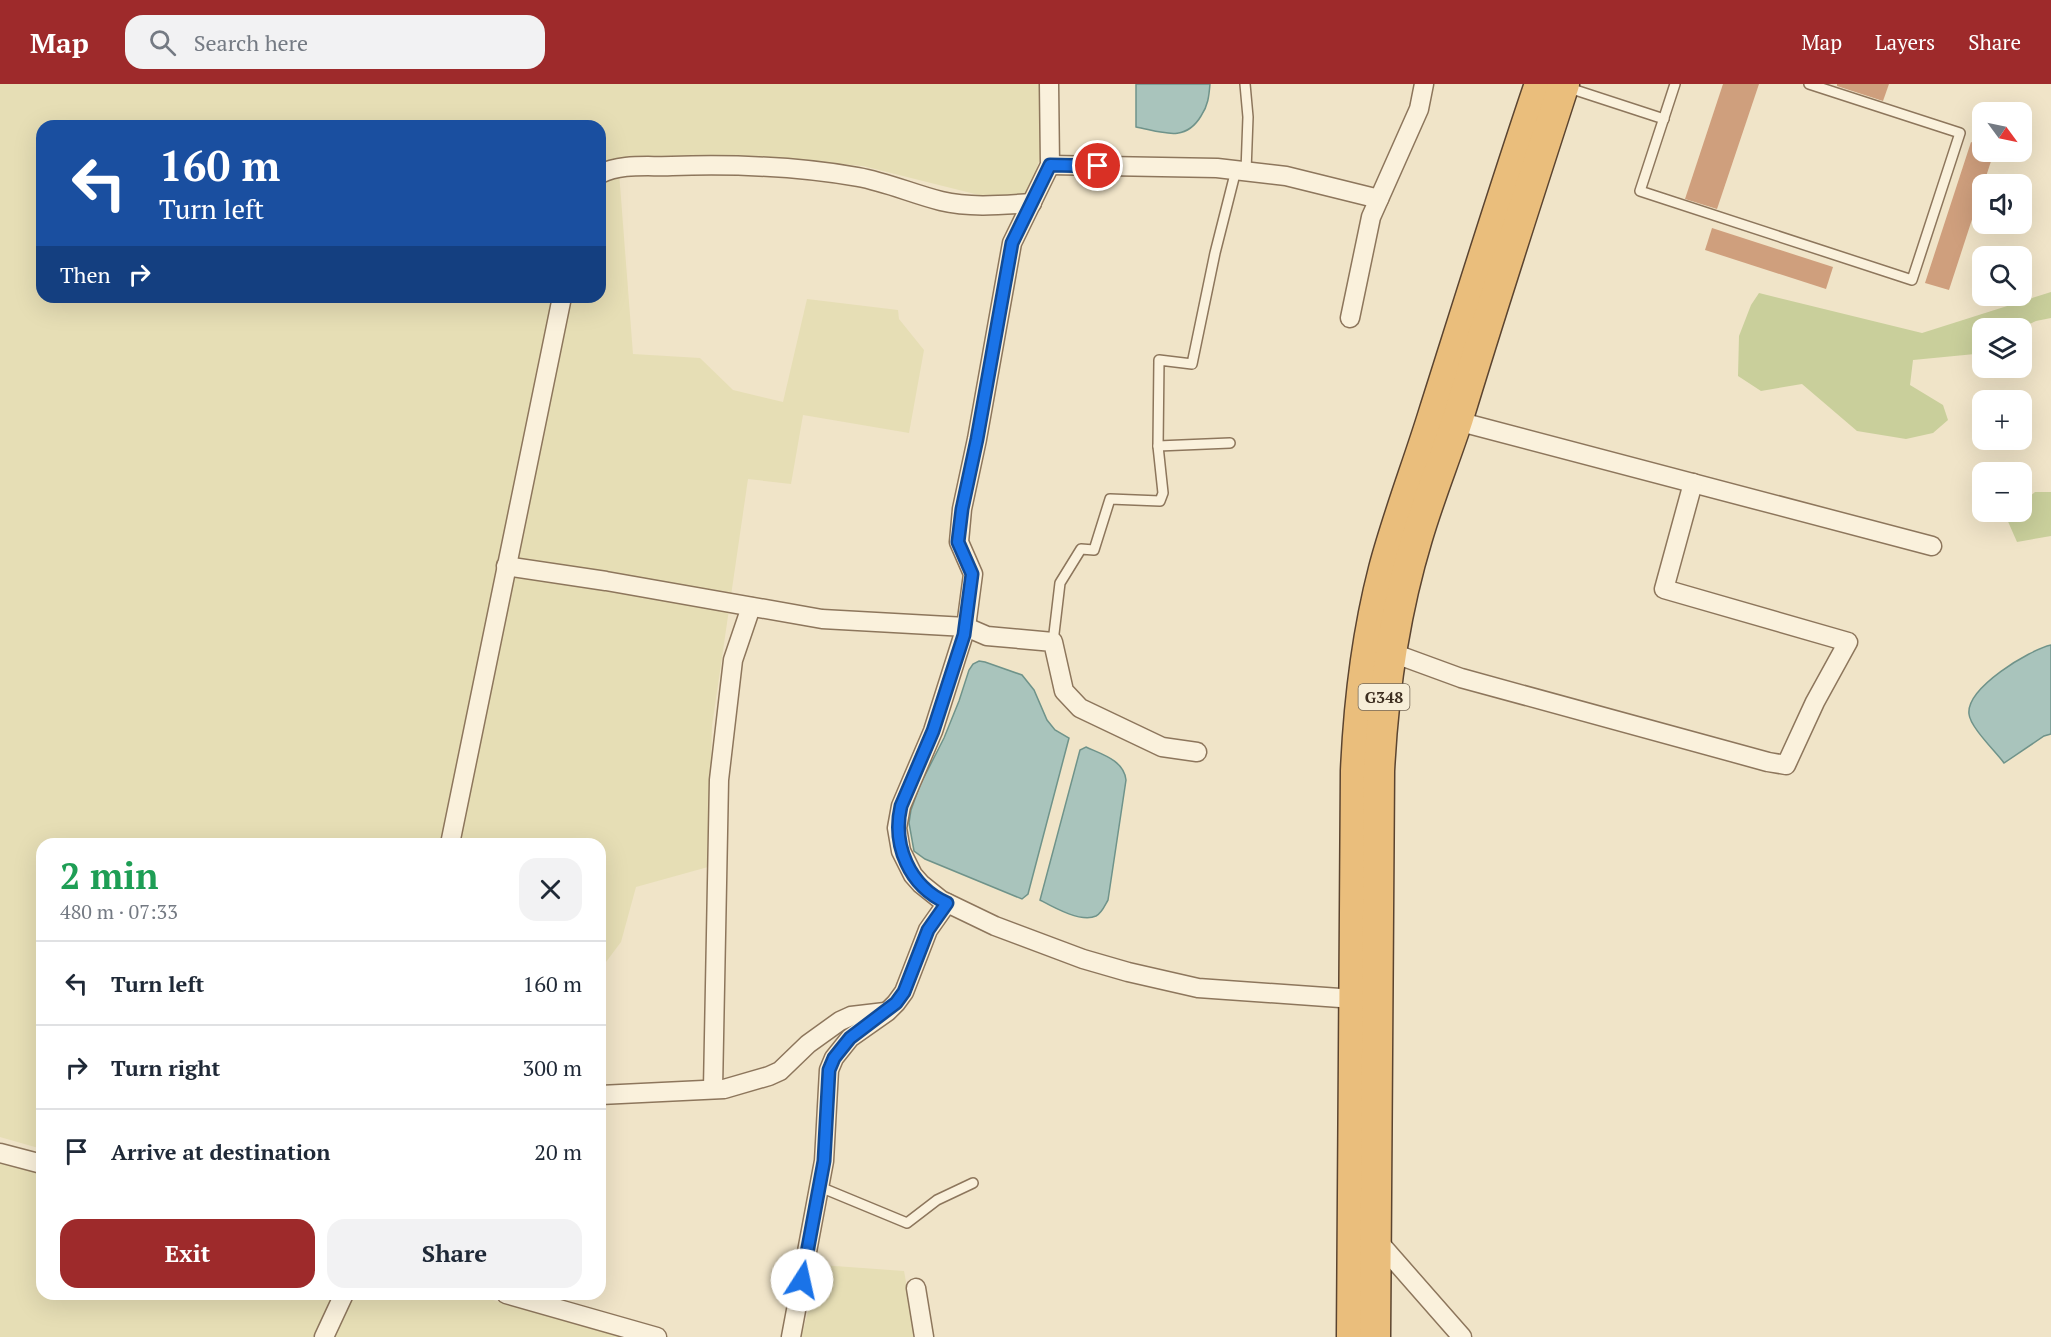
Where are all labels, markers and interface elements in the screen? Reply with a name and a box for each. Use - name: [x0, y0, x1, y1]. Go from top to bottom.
- search box: [125, 15, 545, 69]
- text: Map: [30, 24, 89, 61]
- icon: search: [146, 26, 179, 59]
- text: Search here: [194, 28, 308, 57]
- text: Map: [1801, 28, 1842, 56]
- text: Layers: [1875, 28, 1935, 56]
- text: Share: [1968, 28, 2021, 56]
- north arrow: [1972, 102, 2032, 162]
- map controls: [1972, 102, 2032, 522]
- text: 160 m: [159, 137, 280, 193]
- pin: [1072, 140, 1123, 191]
- icon: left: [60, 144, 138, 222]
- icon: arrive: [1081, 149, 1114, 182]
- button: sound: [1972, 174, 2032, 234]
- text: Turn left: [159, 191, 264, 227]
- button: search: [1972, 246, 2032, 306]
- icon: right: [123, 258, 156, 291]
- text: Then: [60, 260, 111, 289]
- button: layers: [1972, 318, 2032, 378]
- button: +: [1972, 390, 2032, 450]
- button: −: [1972, 462, 2032, 522]
- road number: G348: [1358, 684, 1410, 710]
- text: 2 min: [60, 852, 158, 899]
- button: close: [519, 858, 582, 921]
- text: 480 m · 07:33: [60, 898, 178, 925]
- icon: left: [60, 967, 93, 1000]
- text: Turn left: [111, 969, 204, 998]
- text: 160 m: [522, 969, 582, 998]
- icon: right: [60, 1051, 93, 1084]
- text: Turn right: [111, 1053, 220, 1082]
- text: 300 m: [522, 1053, 582, 1082]
- icon: arrive: [60, 1135, 93, 1168]
- text: Arrive at destination: [111, 1137, 330, 1166]
- text: 20 m: [534, 1137, 582, 1166]
- button: Exit: [60, 1219, 315, 1288]
- button: Share: [327, 1219, 582, 1288]
- position arrow: [770, 1248, 834, 1312]

